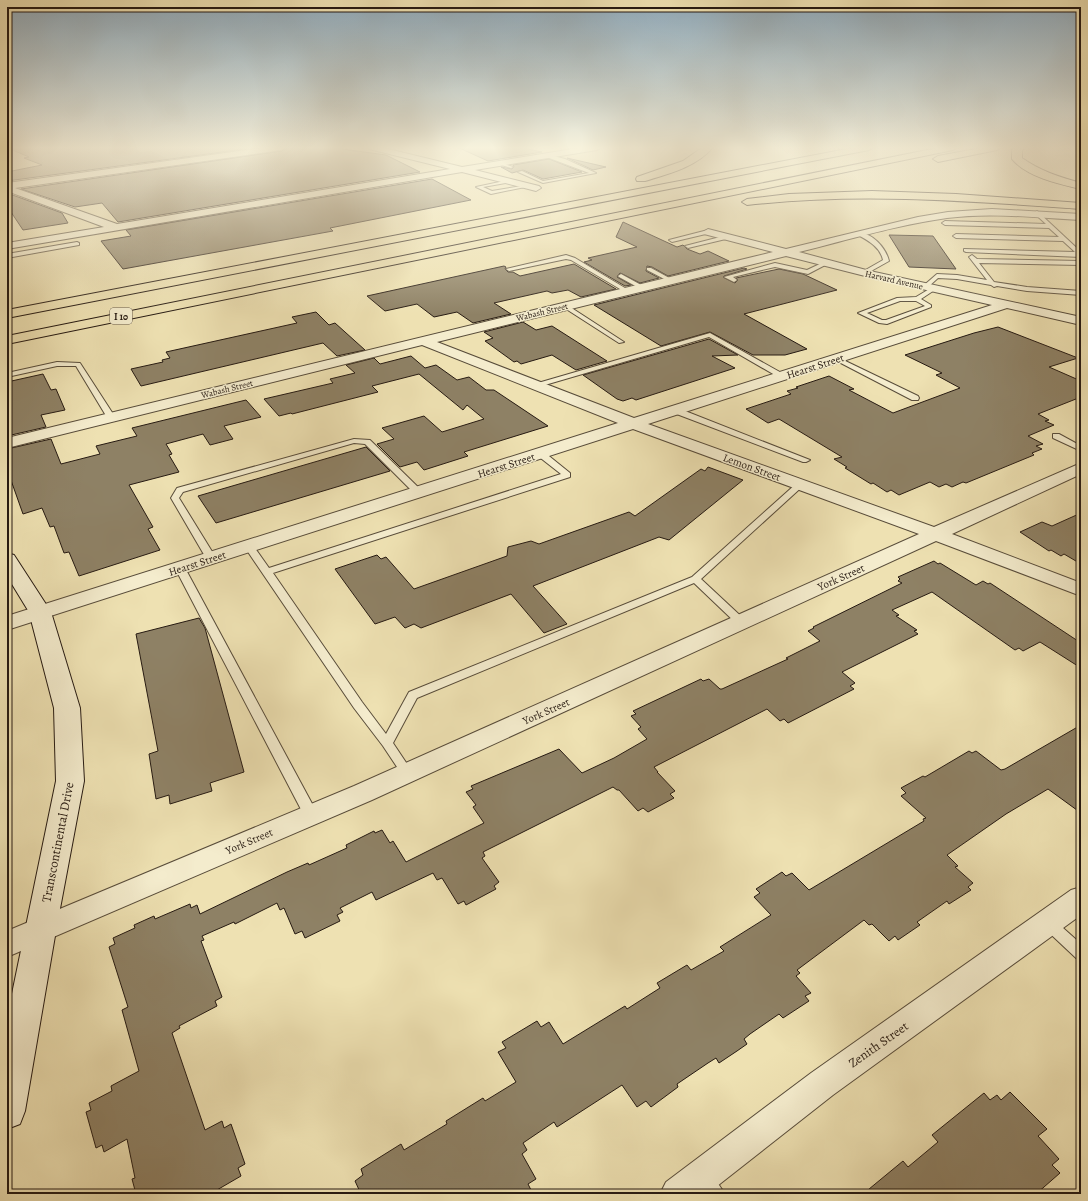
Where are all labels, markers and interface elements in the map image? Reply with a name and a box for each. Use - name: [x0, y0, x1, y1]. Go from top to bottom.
- street label: Harvard Avenue: [864, 267, 924, 293]
- street label: Wabash Street: [514, 300, 569, 324]
- road number: I 10: [110, 308, 132, 324]
- street label: Hearst Street: [784, 350, 846, 383]
- street label: Wabash Street: [199, 377, 254, 401]
- street label: Hearst Street: [475, 449, 537, 482]
- street label: Lemon Street: [721, 450, 783, 485]
- street label: Hearst Street: [166, 547, 228, 580]
- street label: York Street: [814, 560, 867, 595]
- street label: York Street: [519, 694, 572, 729]
- street label: Transcontinental Drive: [37, 780, 78, 904]
- street label: York Street: [222, 825, 275, 858]
- street label: Zenith Street: [845, 1017, 912, 1071]

